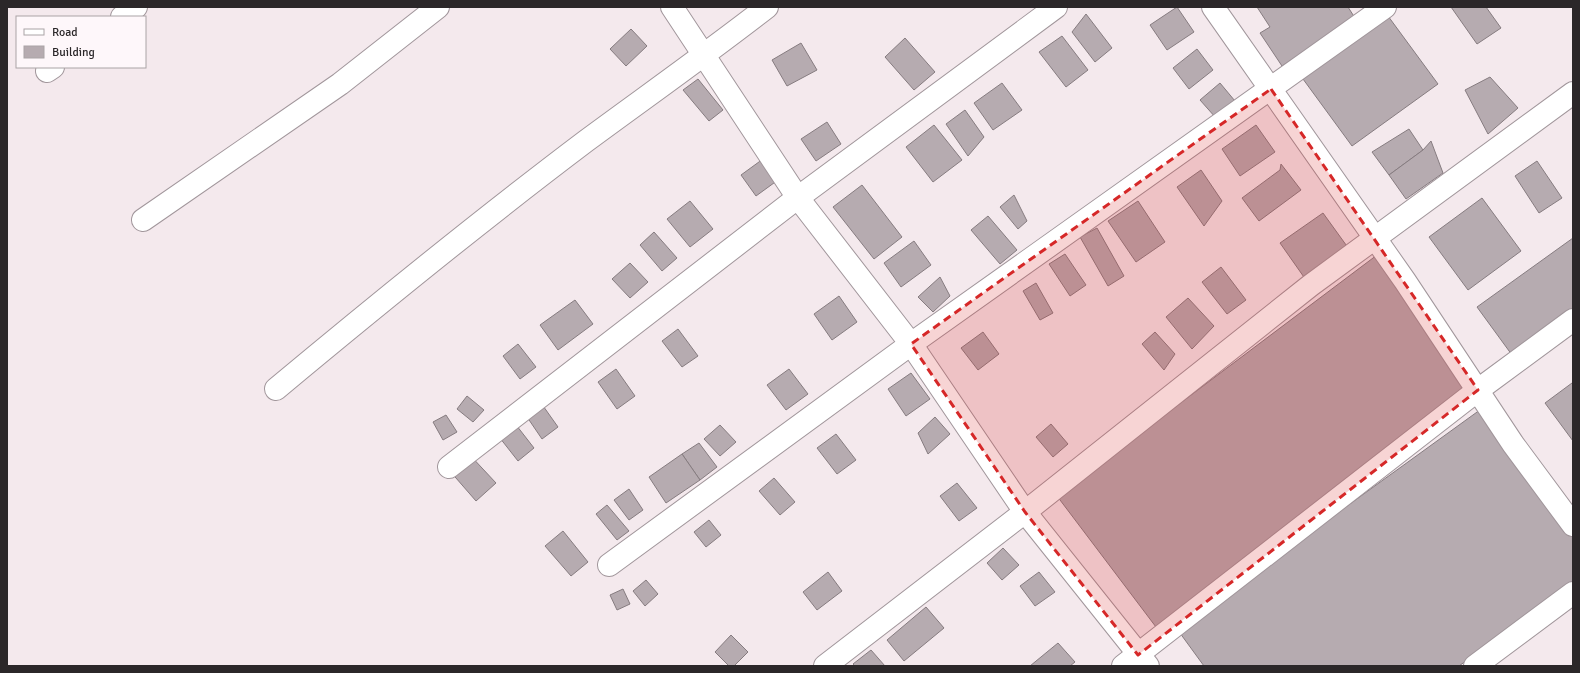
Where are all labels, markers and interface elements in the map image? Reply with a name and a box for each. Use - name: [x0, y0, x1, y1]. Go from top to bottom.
- legend: [16, 16, 146, 68]
- text: Road: [52, 25, 78, 40]
- text: Building: [52, 45, 95, 60]

